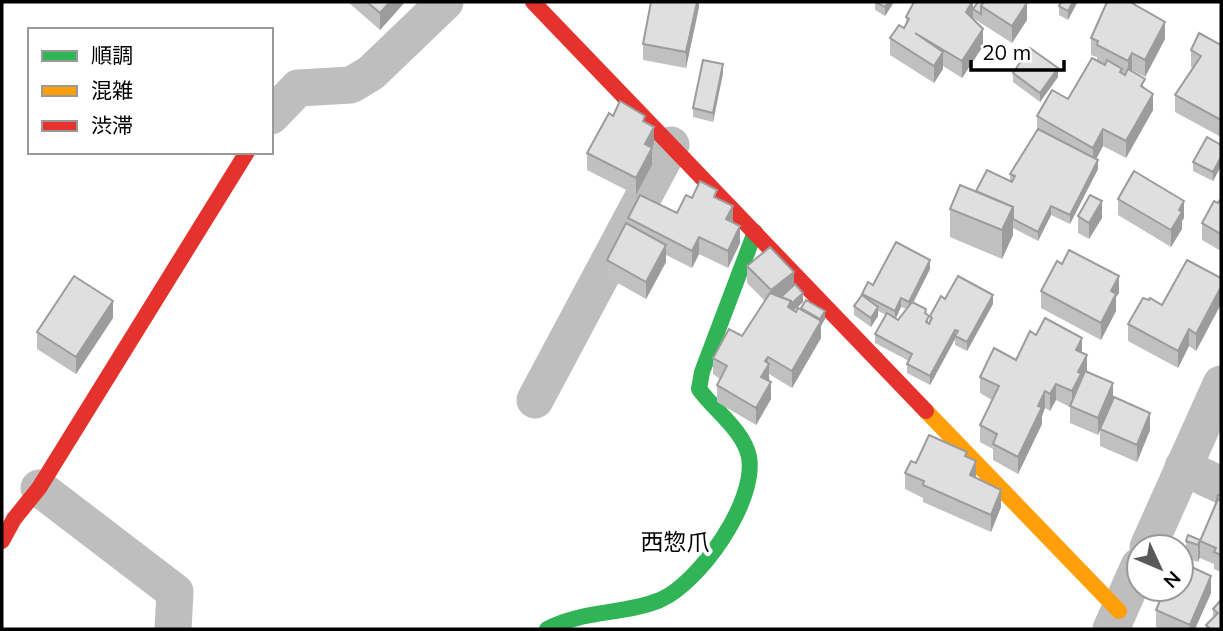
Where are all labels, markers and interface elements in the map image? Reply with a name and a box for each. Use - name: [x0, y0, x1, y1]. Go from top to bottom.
- legend: [28, 28, 273, 154]
- scale bar: [971, 28, 1064, 72]
- text: 20 m: [982, 39, 1031, 65]
- text: 順調: [91, 42, 133, 68]
- text: 混雑: [91, 77, 133, 103]
- text: 渋滞: [91, 112, 133, 138]
- district label: 西惣爪: [641, 527, 710, 556]
- north arrow: [1125, 533, 1195, 603]
- text: N: [1159, 566, 1186, 593]

